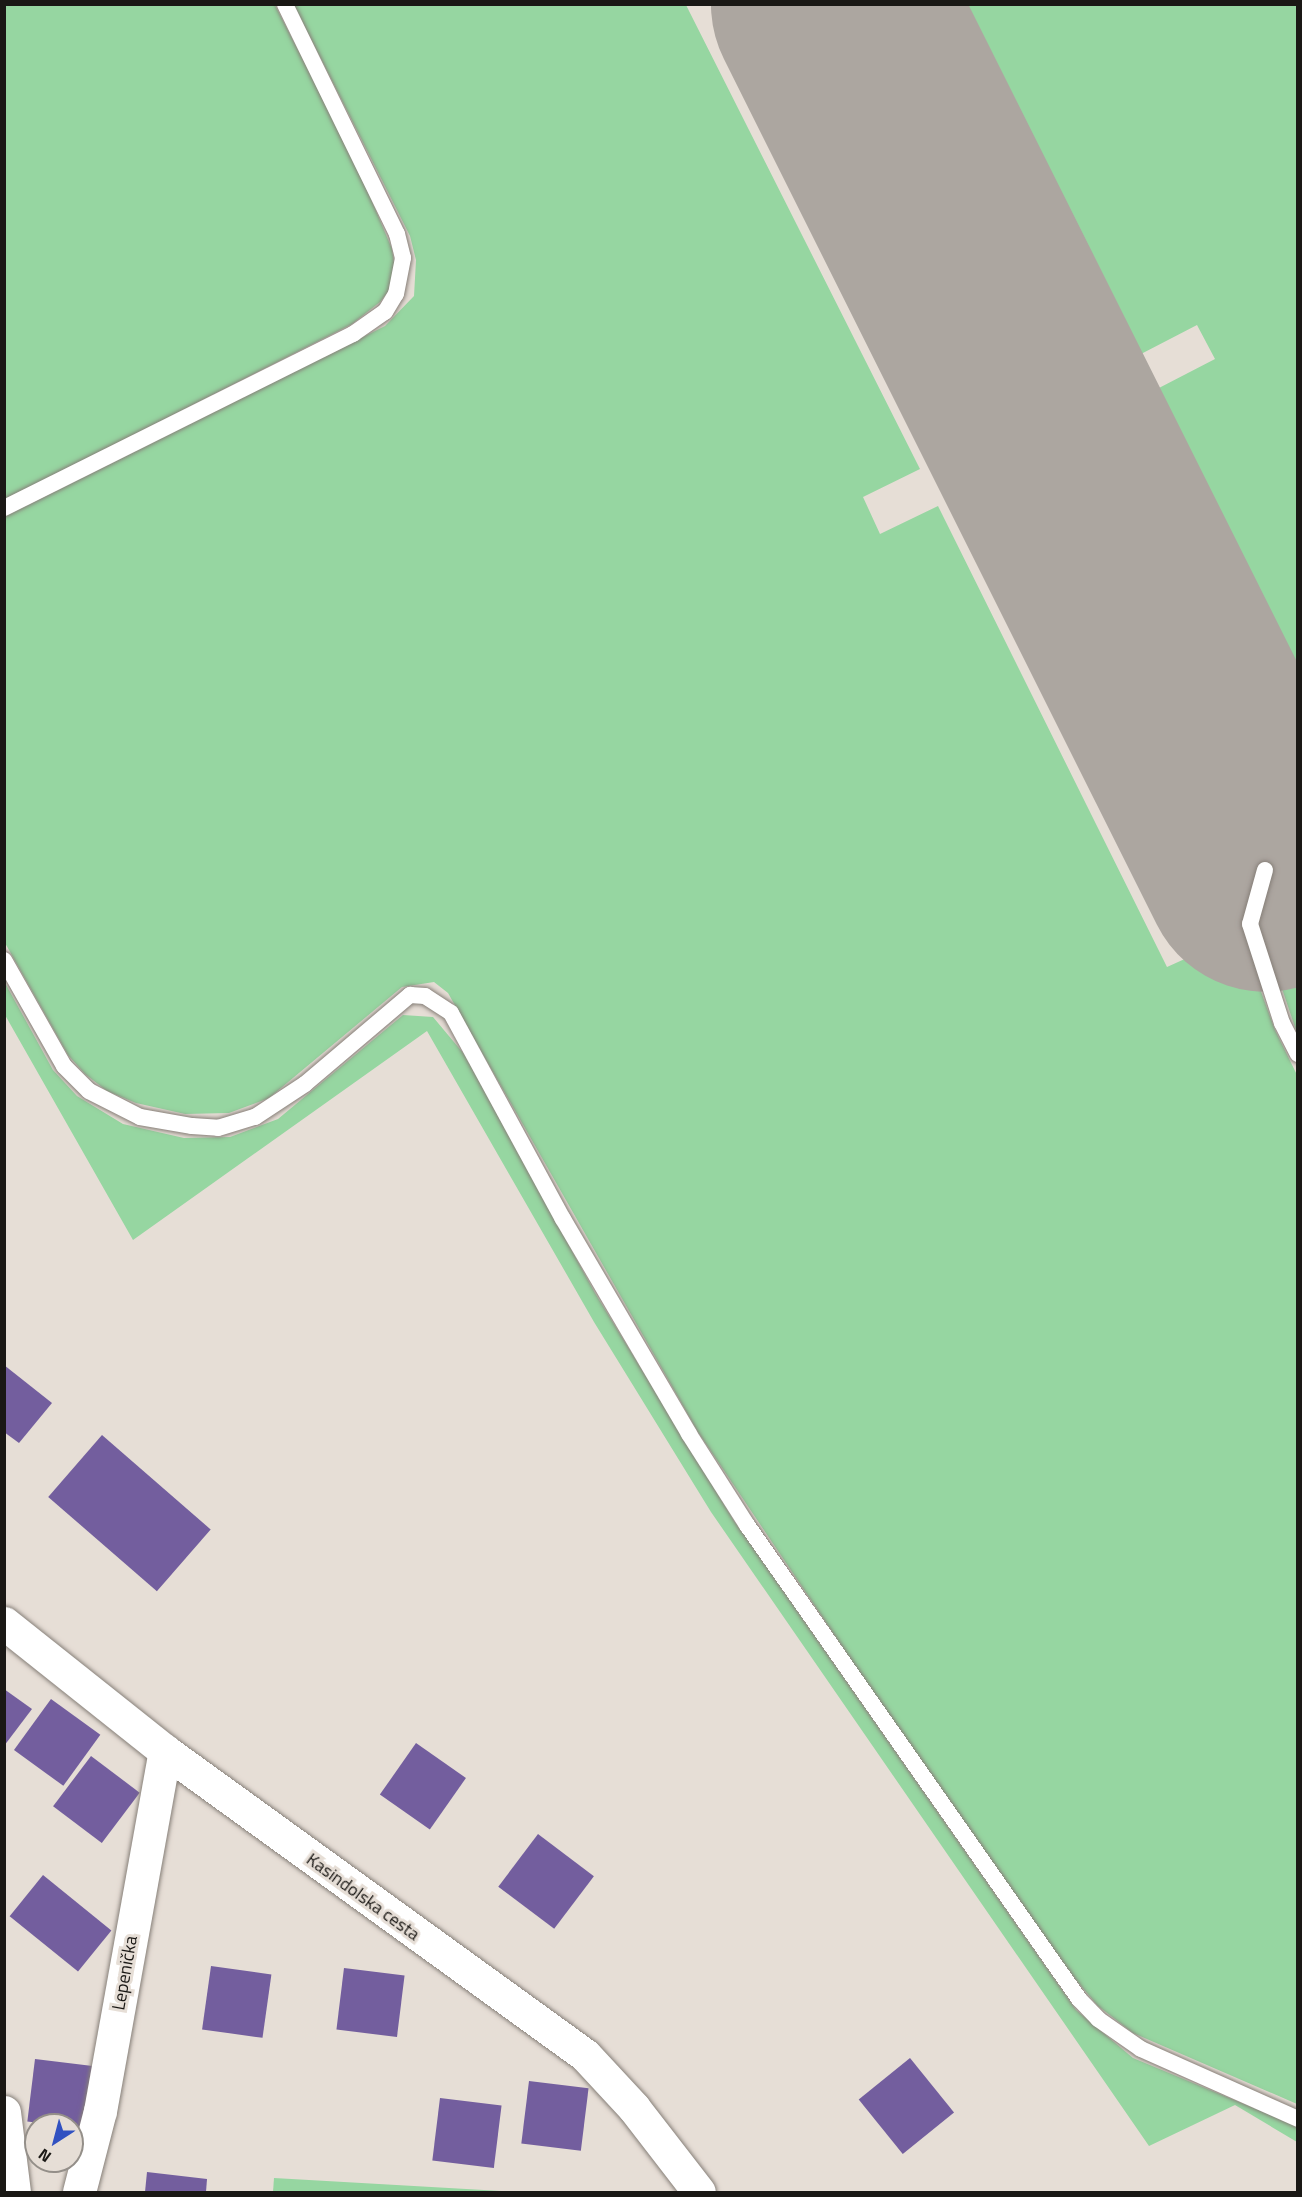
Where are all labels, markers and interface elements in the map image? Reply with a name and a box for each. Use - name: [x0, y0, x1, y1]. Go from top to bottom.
- street label: Kasindolska cesta: [302, 1849, 424, 1945]
- street label: Lepenička: [108, 1934, 142, 2012]
- north arrow: [24, 2113, 84, 2173]
- text: N: [33, 2143, 56, 2169]

